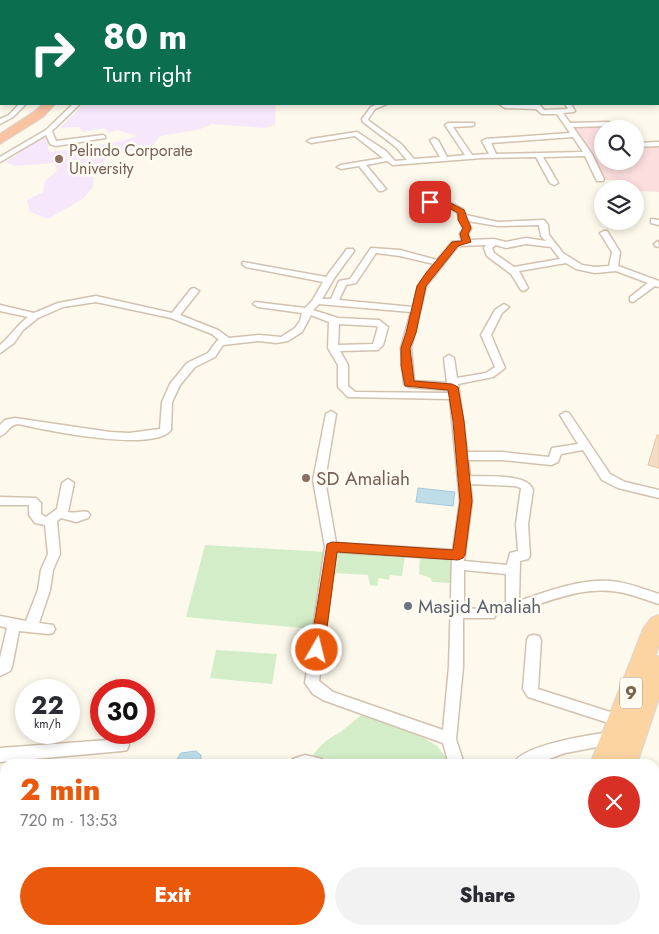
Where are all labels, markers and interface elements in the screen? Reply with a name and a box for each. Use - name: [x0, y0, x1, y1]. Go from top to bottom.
- text: 80 m: [103, 12, 187, 62]
- icon: right: [20, 20, 85, 85]
- text: Turn right: [103, 58, 191, 90]
- map controls: [594, 120, 644, 230]
- button: search: [594, 120, 644, 170]
- place label: Pelindo Corporate University: [69, 139, 193, 180]
- marker: Pelindo Corporate University: [53, 153, 65, 165]
- button: layers: [594, 180, 644, 230]
- pin: [409, 181, 451, 223]
- icon: arrive: [416, 188, 444, 216]
- place label: SD Amaliah: [316, 465, 410, 492]
- marker: SD Amaliah: [300, 472, 312, 484]
- place label: Masjid Amaliah: [418, 593, 541, 620]
- marker: Masjid Amaliah: [402, 600, 414, 612]
- position arrow: [290, 623, 342, 675]
- road number: 9: [620, 678, 642, 708]
- speed limit sign: 30: [90, 679, 155, 744]
- text: 22: [31, 687, 64, 723]
- text: km/h: [34, 715, 61, 733]
- text: 2 min: [20, 768, 101, 811]
- button: close: [588, 776, 640, 828]
- text: 720 m · 13:53: [20, 809, 117, 832]
- button: Exit: [20, 867, 325, 925]
- button: Share: [335, 867, 640, 925]

